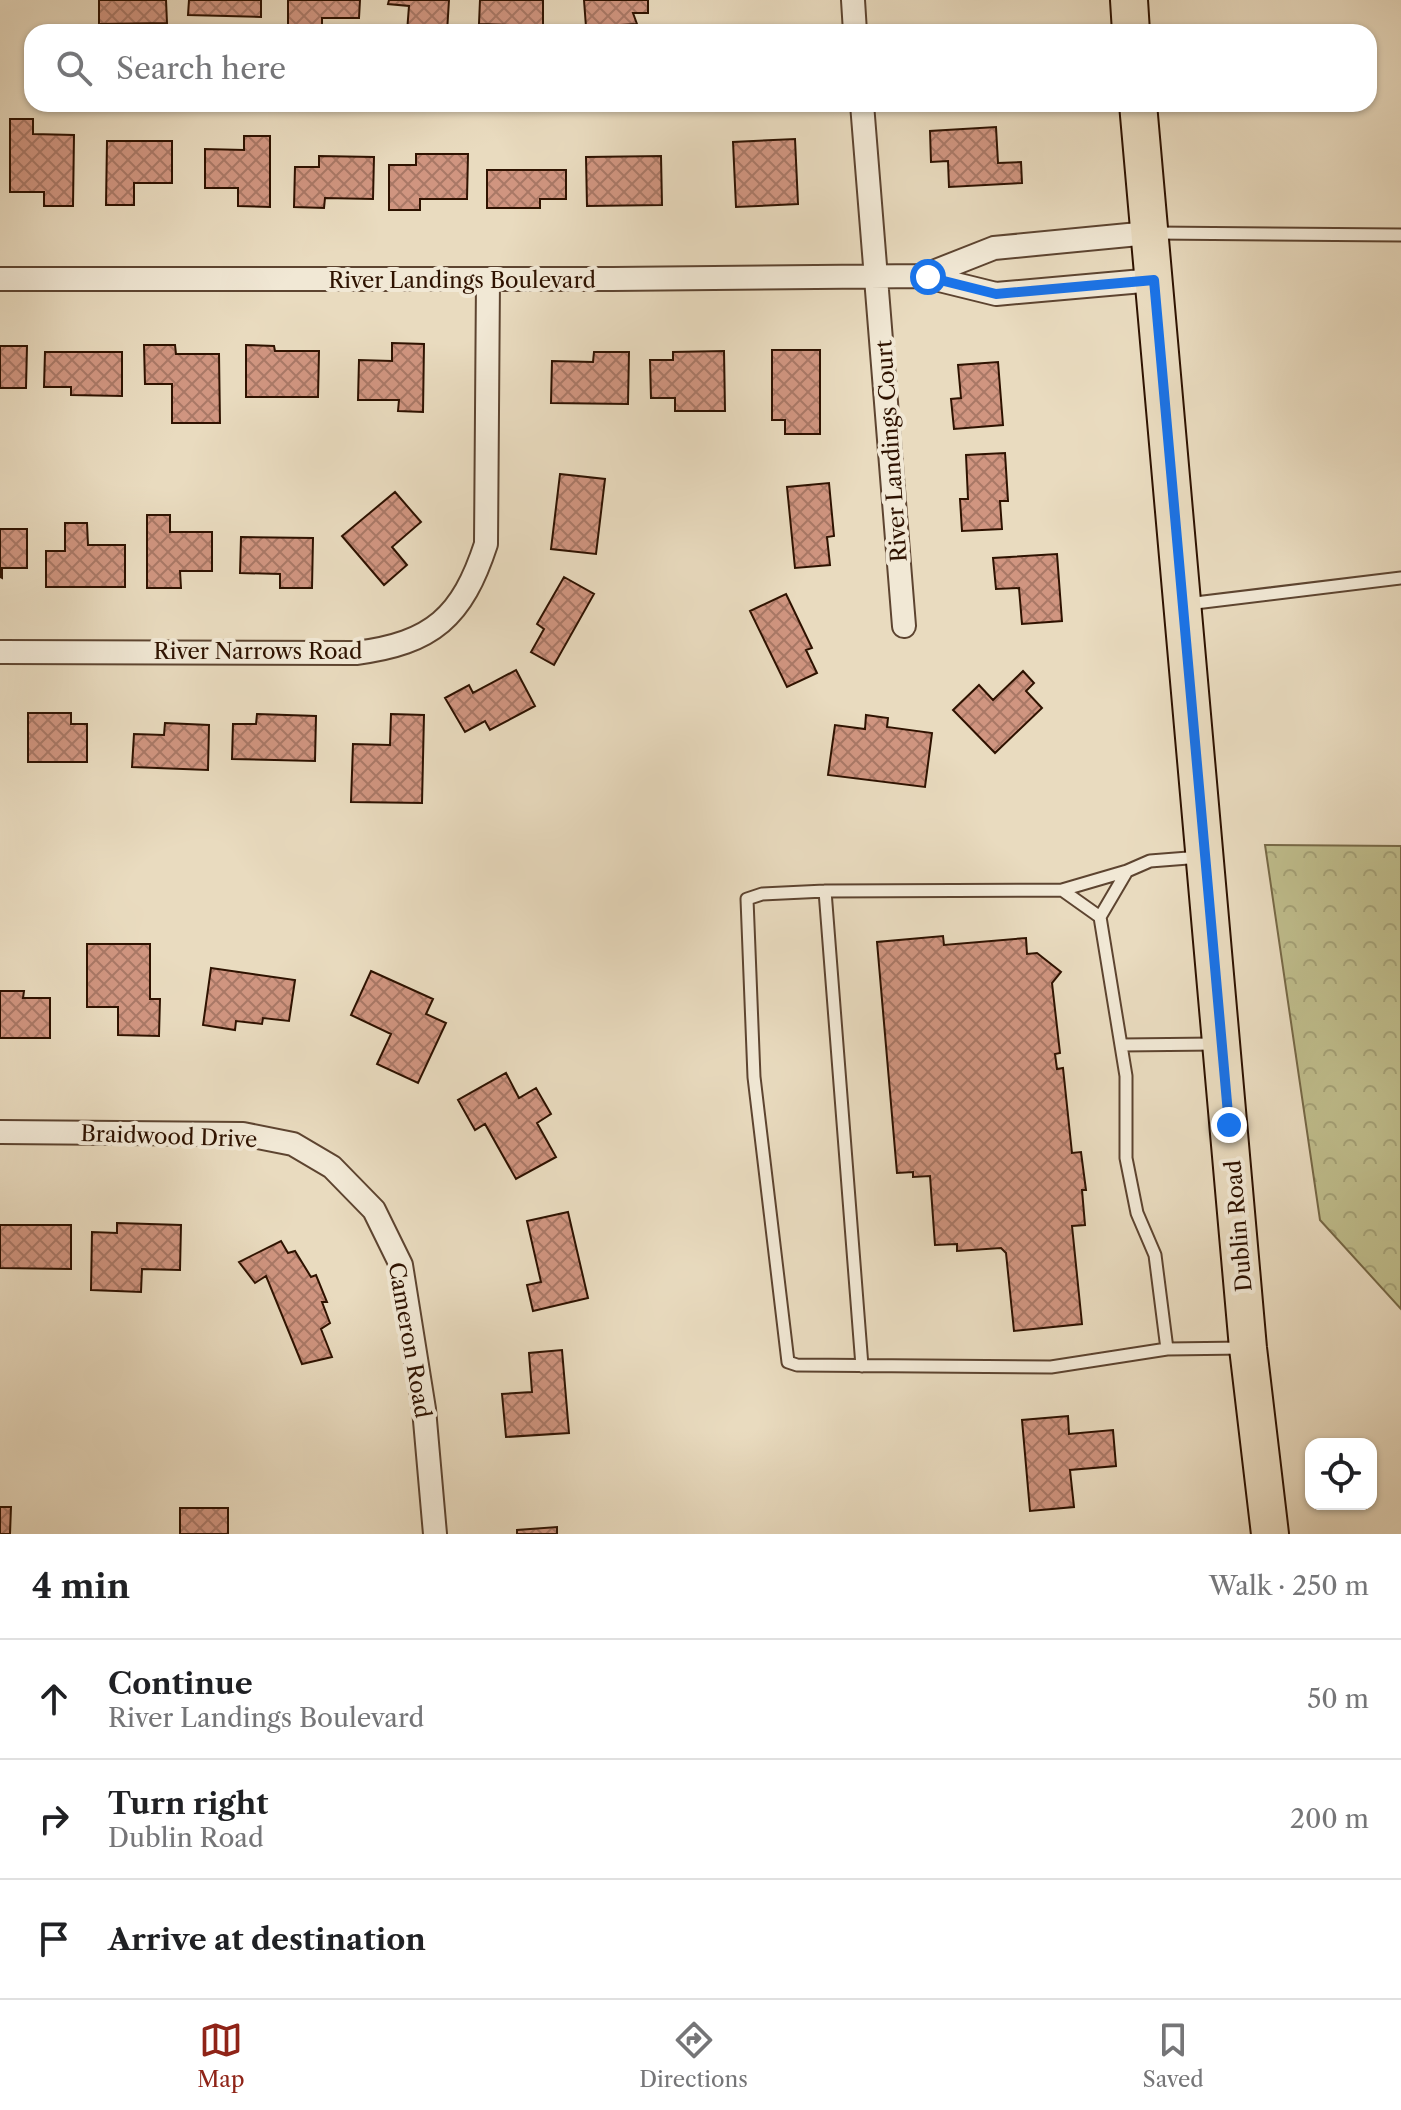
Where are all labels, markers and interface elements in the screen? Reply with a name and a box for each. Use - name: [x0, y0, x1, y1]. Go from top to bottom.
- search box: [24, 24, 1377, 112]
- icon: search: [52, 46, 96, 90]
- text: Search here: [116, 50, 286, 87]
- route start: [910, 259, 946, 295]
- street label: River Landings Boulevard: [328, 267, 596, 294]
- street label: River Landings Court: [870, 339, 913, 563]
- street label: River Narrows Road: [154, 638, 362, 665]
- route end: [1211, 1107, 1247, 1143]
- street label: Braidwood Drive: [80, 1120, 258, 1153]
- street label: Dublin Road: [1219, 1159, 1258, 1293]
- street label: Cameron Road: [383, 1260, 437, 1420]
- map controls: [1305, 1438, 1377, 1510]
- button: locate: [1305, 1438, 1377, 1510]
- text: 4 min: [32, 1565, 130, 1607]
- text: Walk · 250 m: [1209, 1570, 1369, 1602]
- text: Continue: [108, 1665, 253, 1702]
- icon: ahead: [32, 1677, 76, 1721]
- text: 50 m: [1307, 1683, 1369, 1715]
- text: River Landings Boulevard: [108, 1702, 424, 1734]
- text: Turn right: [108, 1785, 268, 1822]
- icon: right: [32, 1797, 76, 1841]
- text: 200 m: [1290, 1803, 1369, 1835]
- text: Dublin Road: [108, 1822, 264, 1854]
- icon: arrive: [32, 1917, 76, 1961]
- text: Arrive at destination: [108, 1921, 426, 1958]
- tab: Map: [197, 2018, 245, 2093]
- tab: Directions: [639, 2018, 748, 2093]
- tab: Saved: [1143, 2018, 1204, 2093]

